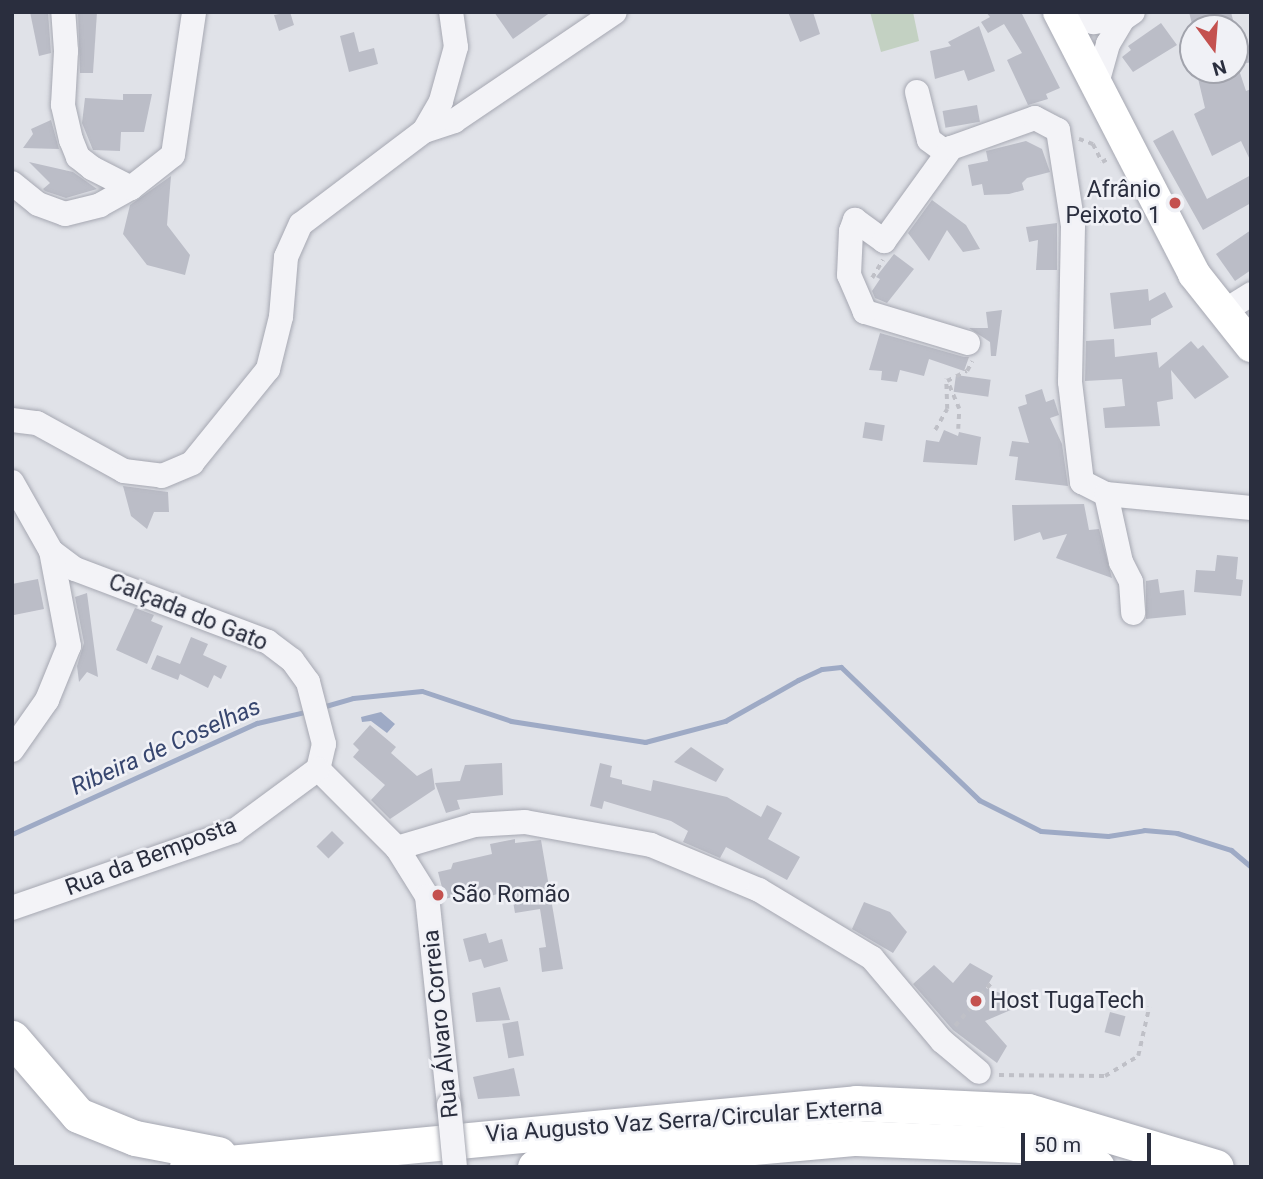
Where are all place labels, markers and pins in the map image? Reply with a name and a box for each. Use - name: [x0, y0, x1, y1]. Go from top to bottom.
- place label: Afrânio Peixoto 1: [1065, 176, 1161, 230]
- marker: Afrânio Peixoto 1: [1167, 195, 1183, 211]
- place label: São Romão: [452, 881, 570, 909]
- marker: São Romão: [430, 887, 446, 903]
- place label: Host TugaTech: [990, 987, 1145, 1015]
- marker: Host TugaTech: [968, 993, 984, 1009]

